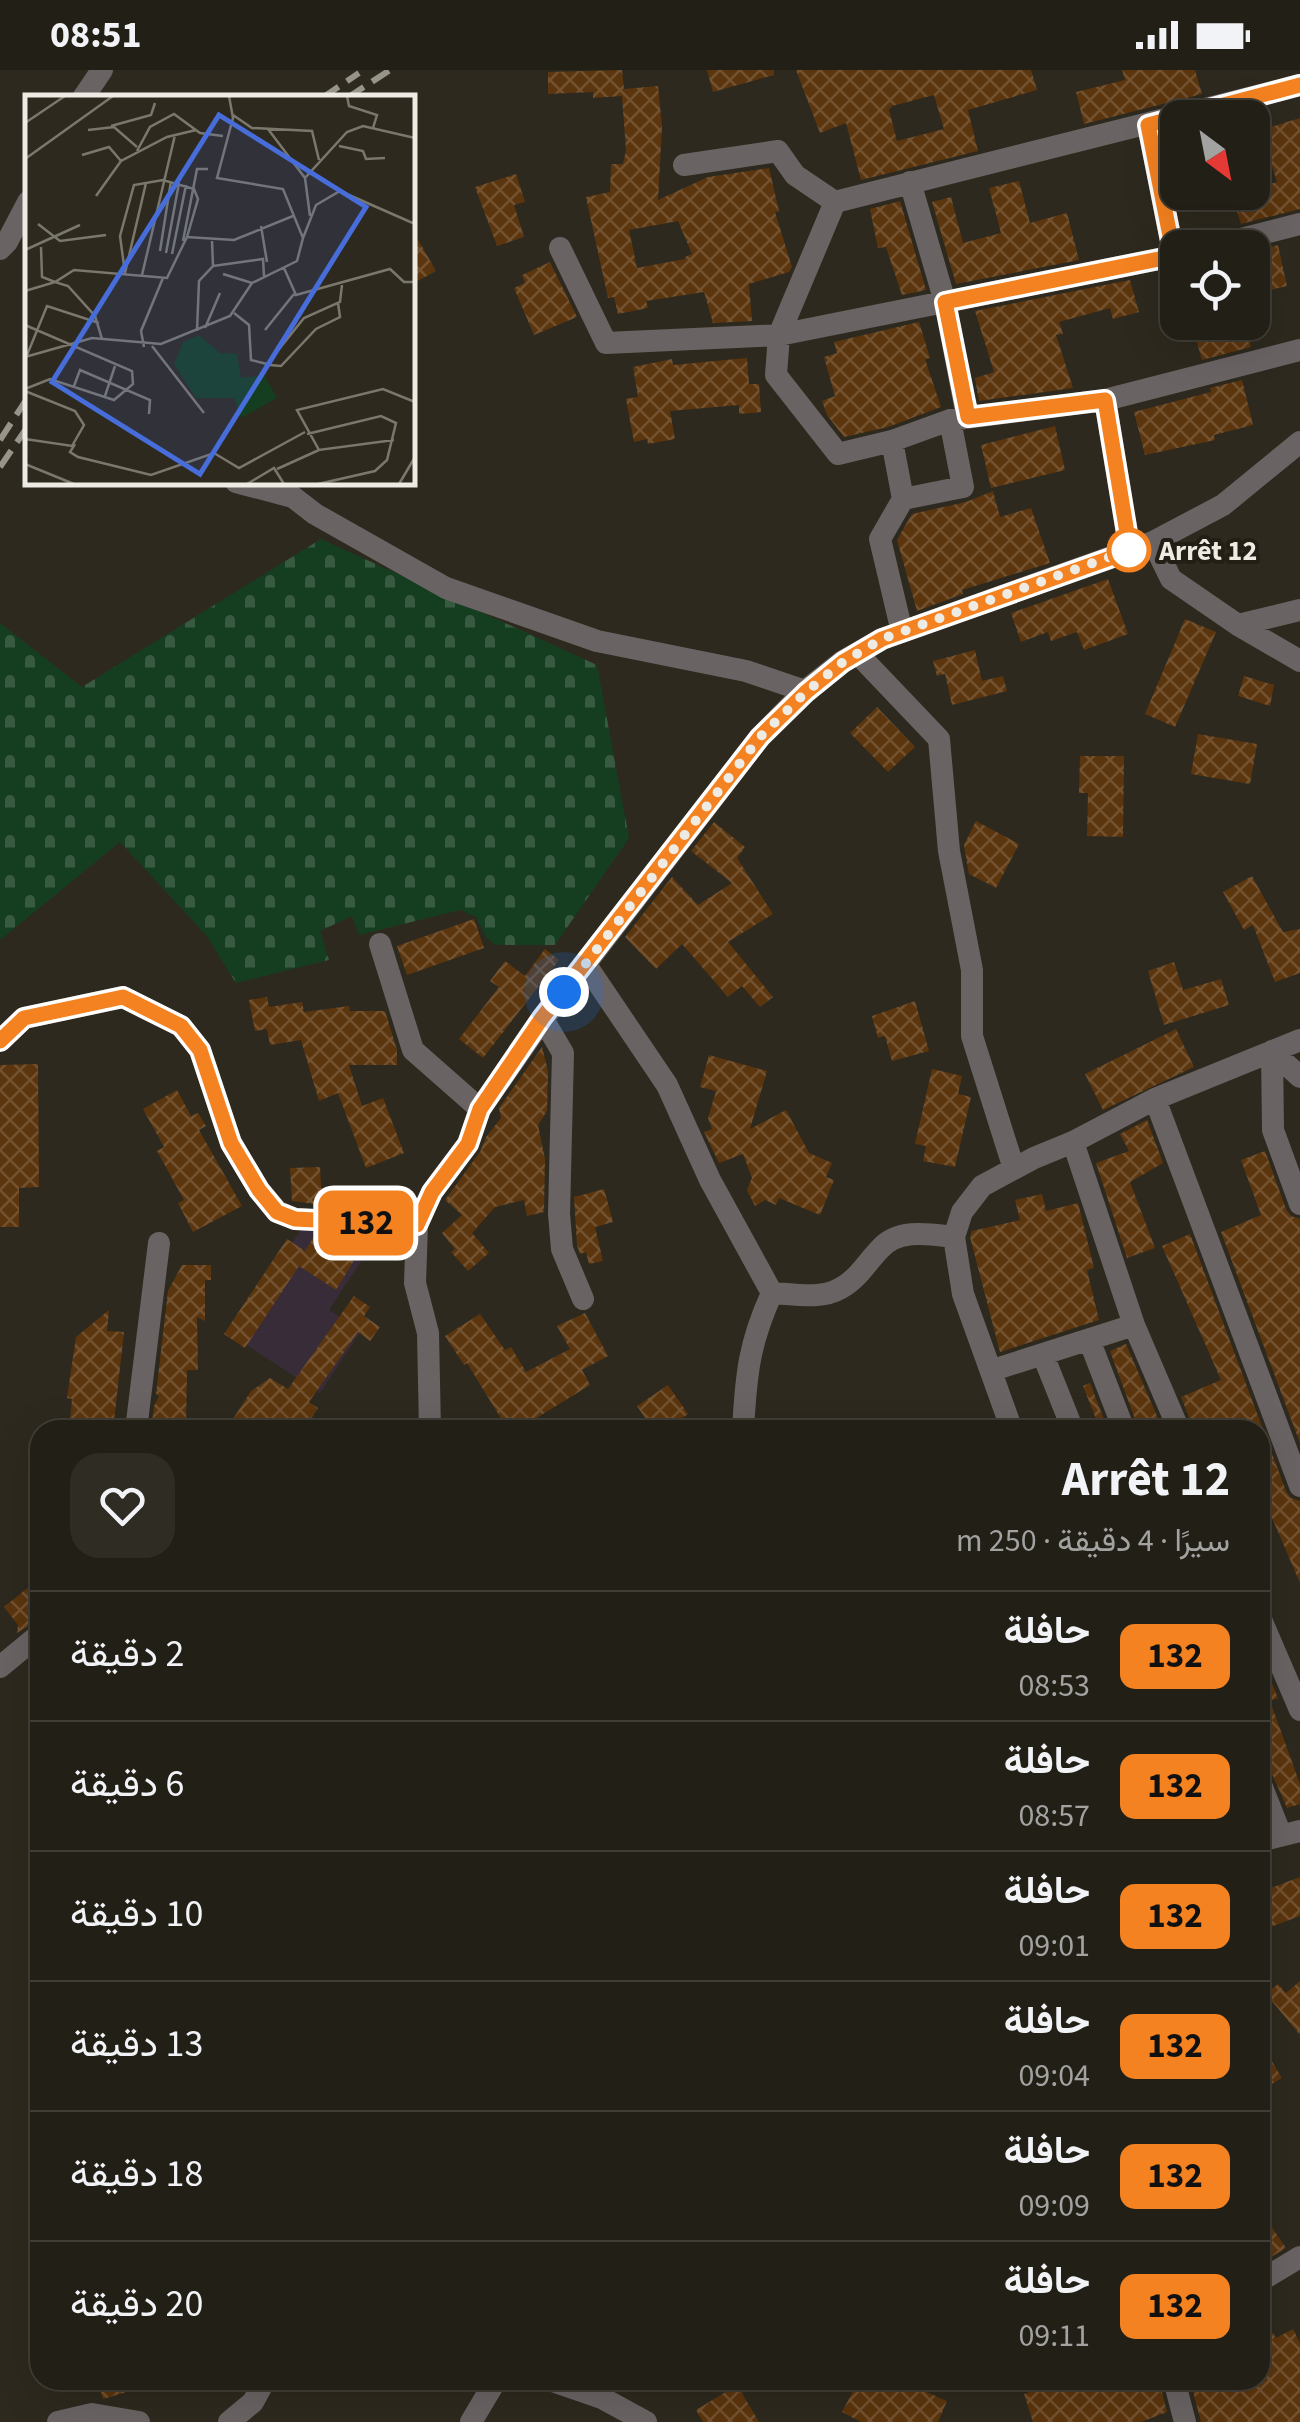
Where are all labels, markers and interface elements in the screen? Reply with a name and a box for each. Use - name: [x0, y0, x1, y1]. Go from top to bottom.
- text: 08:51: [50, 8, 142, 62]
- inset map: [25, 95, 415, 485]
- north arrow: [1160, 100, 1270, 210]
- map controls: [1160, 100, 1270, 340]
- button: locate: [1160, 230, 1270, 340]
- marker: Arrêt 12: [1108, 529, 1150, 571]
- place label: Arrêt 12: [1158, 531, 1257, 571]
- your location: [539, 967, 589, 1017]
- line badge: 132: [308, 1190, 424, 1256]
- text: 132: [338, 1198, 394, 1248]
- text: Arrêt 12: [1062, 1446, 1230, 1514]
- button: heart: [70, 1453, 175, 1558]
- text: سيرًا · 4 دقيقة · 250 m: [956, 1518, 1230, 1564]
- text: حافلة: [1004, 1604, 1090, 1658]
- text: 2 دقيقة: [70, 1627, 184, 1681]
- text: 132: [1147, 1631, 1203, 1681]
- text: 08:53: [1018, 1663, 1090, 1709]
- text: حافلة: [1004, 1734, 1090, 1788]
- text: 6 دقيقة: [70, 1757, 184, 1811]
- text: 132: [1147, 1761, 1203, 1811]
- text: 08:57: [1018, 1793, 1090, 1839]
- text: حافلة: [1004, 1864, 1090, 1918]
- text: 10 دقيقة: [70, 1887, 203, 1941]
- text: 132: [1147, 1891, 1203, 1941]
- text: 09:01: [1018, 1923, 1090, 1969]
- text: حافلة: [1004, 1994, 1090, 2048]
- text: 13 دقيقة: [70, 2017, 203, 2071]
- text: 132: [1147, 2021, 1203, 2071]
- text: 09:04: [1018, 2053, 1090, 2099]
- text: حافلة: [1004, 2124, 1090, 2178]
- text: 18 دقيقة: [70, 2147, 203, 2201]
- text: 132: [1147, 2151, 1203, 2201]
- text: 09:09: [1018, 2183, 1090, 2229]
- text: حافلة: [1004, 2254, 1090, 2308]
- text: 20 دقيقة: [70, 2277, 203, 2331]
- text: 132: [1147, 2281, 1203, 2331]
- text: 09:11: [1018, 2313, 1090, 2359]

